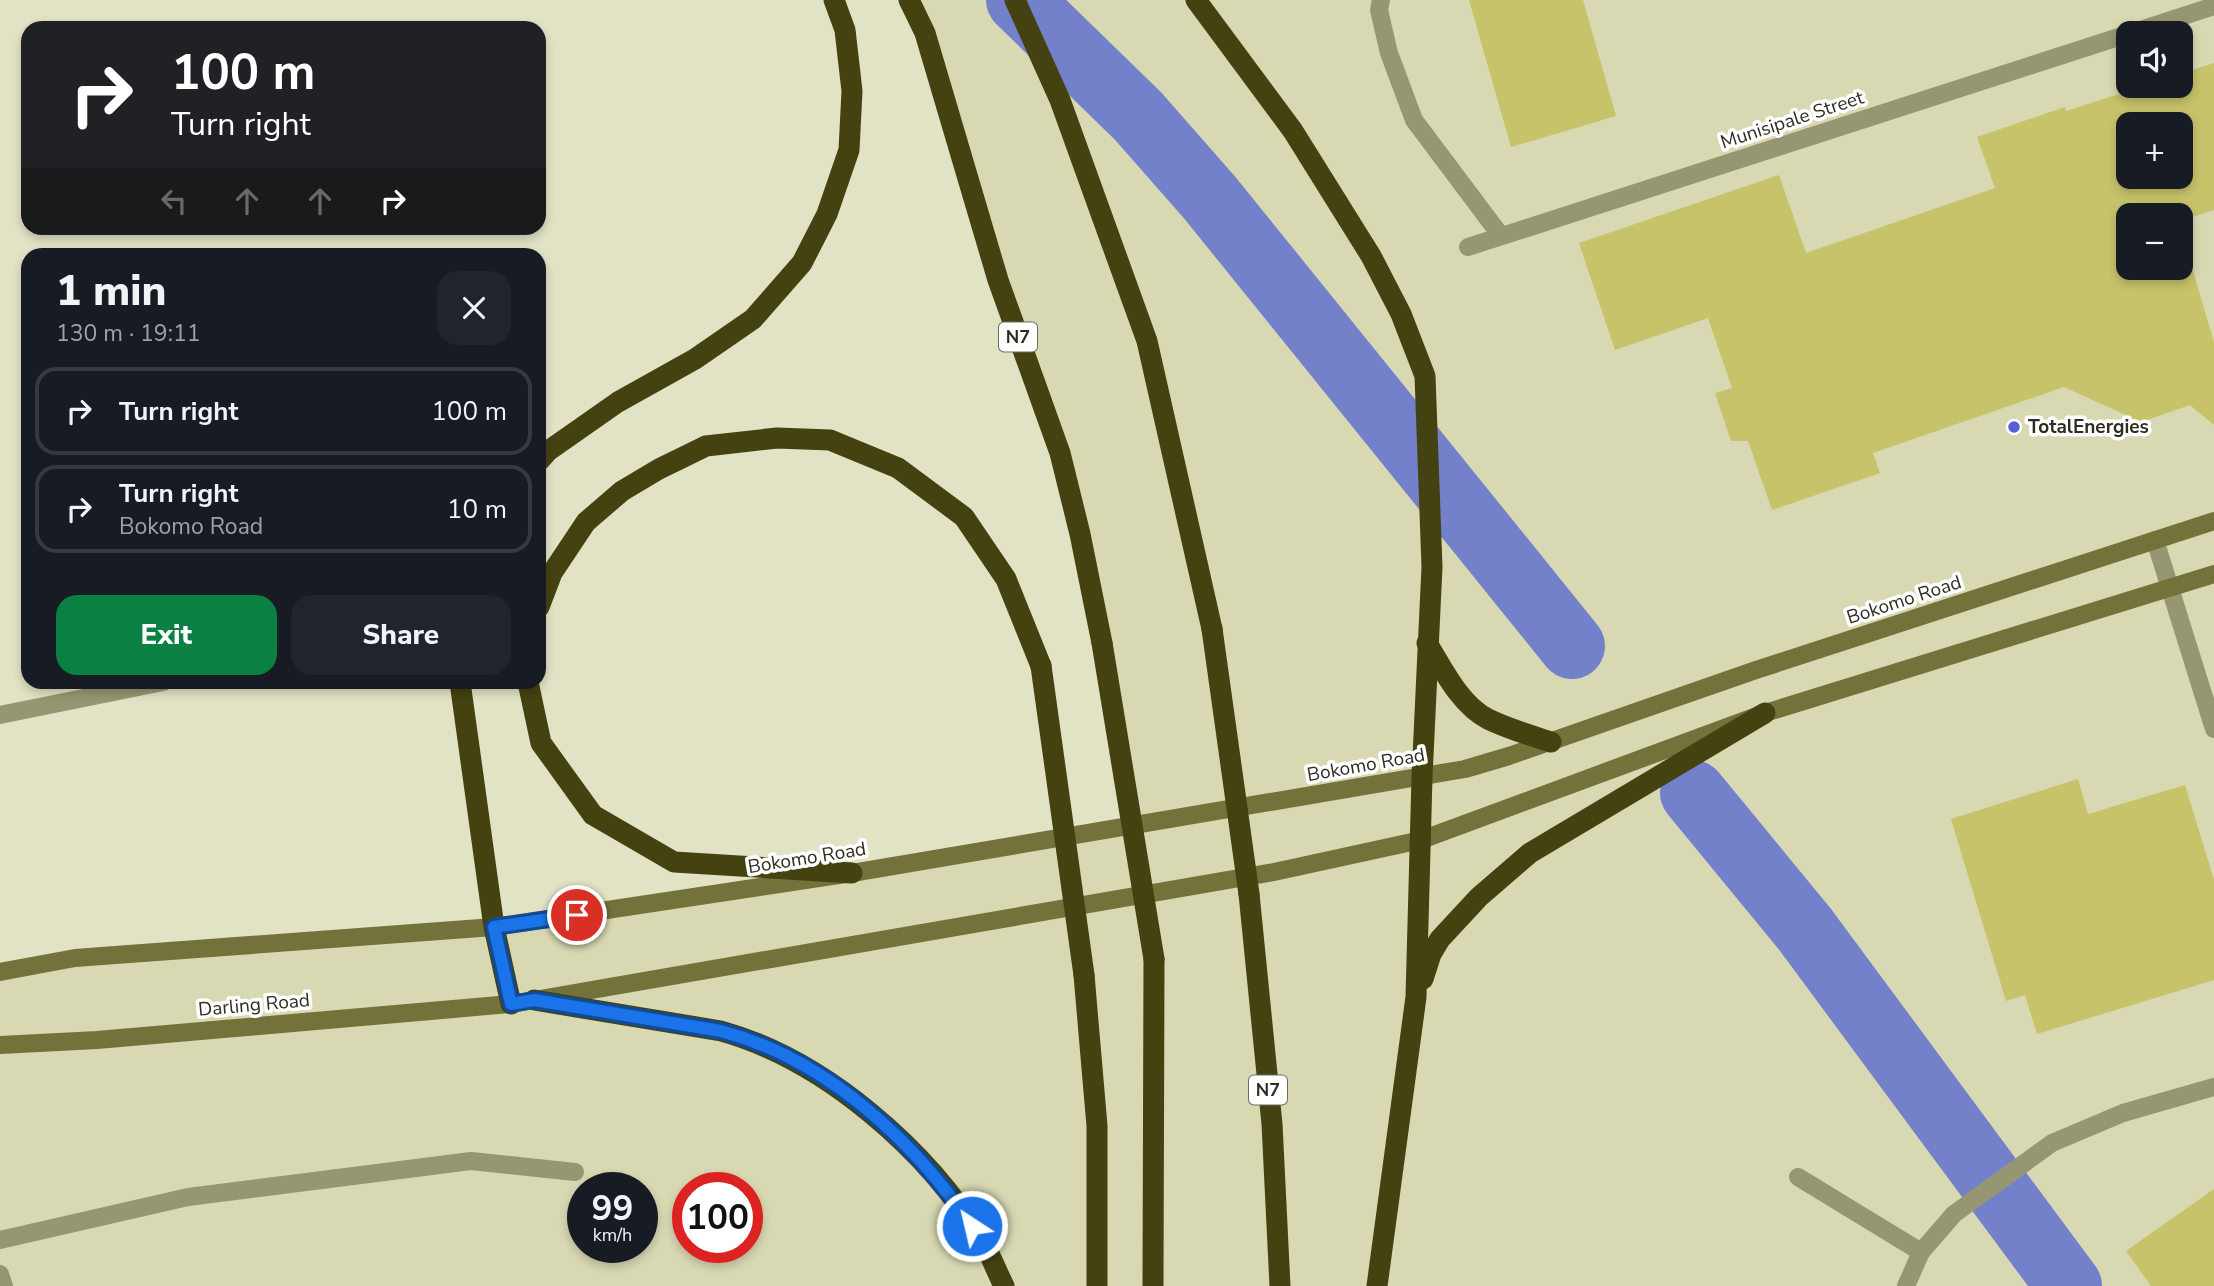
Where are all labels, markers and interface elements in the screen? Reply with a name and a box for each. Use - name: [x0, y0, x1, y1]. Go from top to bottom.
- map controls: [2116, 21, 2193, 280]
- button: sound: [2116, 21, 2193, 98]
- text: 100 m: [171, 39, 315, 106]
- icon: right: [56, 49, 147, 140]
- street label: Munisipale Street: [1717, 84, 1867, 155]
- text: Turn right: [171, 103, 311, 146]
- button: +: [2116, 112, 2193, 189]
- icon: left: [155, 182, 193, 220]
- icon: ahead: [228, 182, 266, 220]
- icon: ahead: [301, 182, 339, 220]
- icon: right: [374, 182, 412, 220]
- button: −: [2116, 203, 2193, 280]
- text: 1 min: [56, 263, 166, 320]
- button: close: [437, 271, 511, 345]
- text: 130 m · 19:11: [56, 318, 201, 349]
- road number: N7: [999, 323, 1037, 352]
- icon: right: [60, 392, 98, 430]
- text: Turn right: [119, 394, 238, 429]
- text: 100 m: [431, 394, 507, 429]
- place label: TotalEnergies: [2028, 414, 2149, 440]
- marker: TotalEnergies: [2006, 419, 2022, 435]
- text: Turn right: [119, 476, 238, 511]
- icon: right: [60, 490, 98, 528]
- text: 10 m: [447, 492, 507, 527]
- text: Bokomo Road: [119, 511, 263, 542]
- street label: Bokomo Road: [1843, 569, 1965, 631]
- button: Exit: [56, 595, 277, 675]
- button: Share: [291, 595, 511, 675]
- street label: Bokomo Road: [1305, 742, 1427, 788]
- street label: Bokomo Road: [746, 836, 868, 880]
- pin: [547, 885, 607, 945]
- icon: arrive: [558, 896, 596, 934]
- street label: Darling Road: [197, 987, 311, 1023]
- road number: N7: [1249, 1076, 1287, 1105]
- speed limit sign: 100: [672, 1172, 763, 1263]
- text: 99: [591, 1185, 634, 1232]
- position arrow: [935, 1189, 1009, 1263]
- text: km/h: [593, 1223, 632, 1247]

